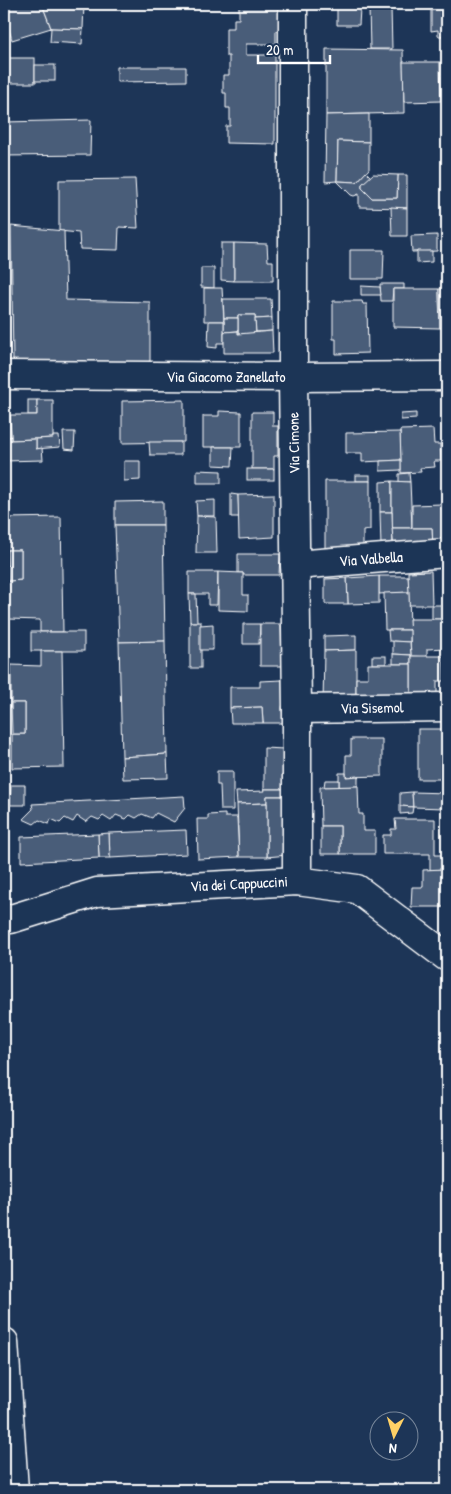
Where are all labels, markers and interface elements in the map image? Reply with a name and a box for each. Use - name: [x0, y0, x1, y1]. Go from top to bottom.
- scale bar: [258, 32, 331, 64]
- text: 20 m: [266, 39, 293, 60]
- street label: Via Giacomo Zanellato: [167, 366, 285, 387]
- street label: Via Cimone: [282, 412, 305, 474]
- street label: Via Valbella: [338, 546, 404, 571]
- street label: Via Sisemol: [340, 696, 404, 719]
- street label: Via dei Cappuccini: [190, 870, 288, 897]
- north arrow: [368, 1412, 418, 1462]
- text: N: [388, 1440, 397, 1459]

